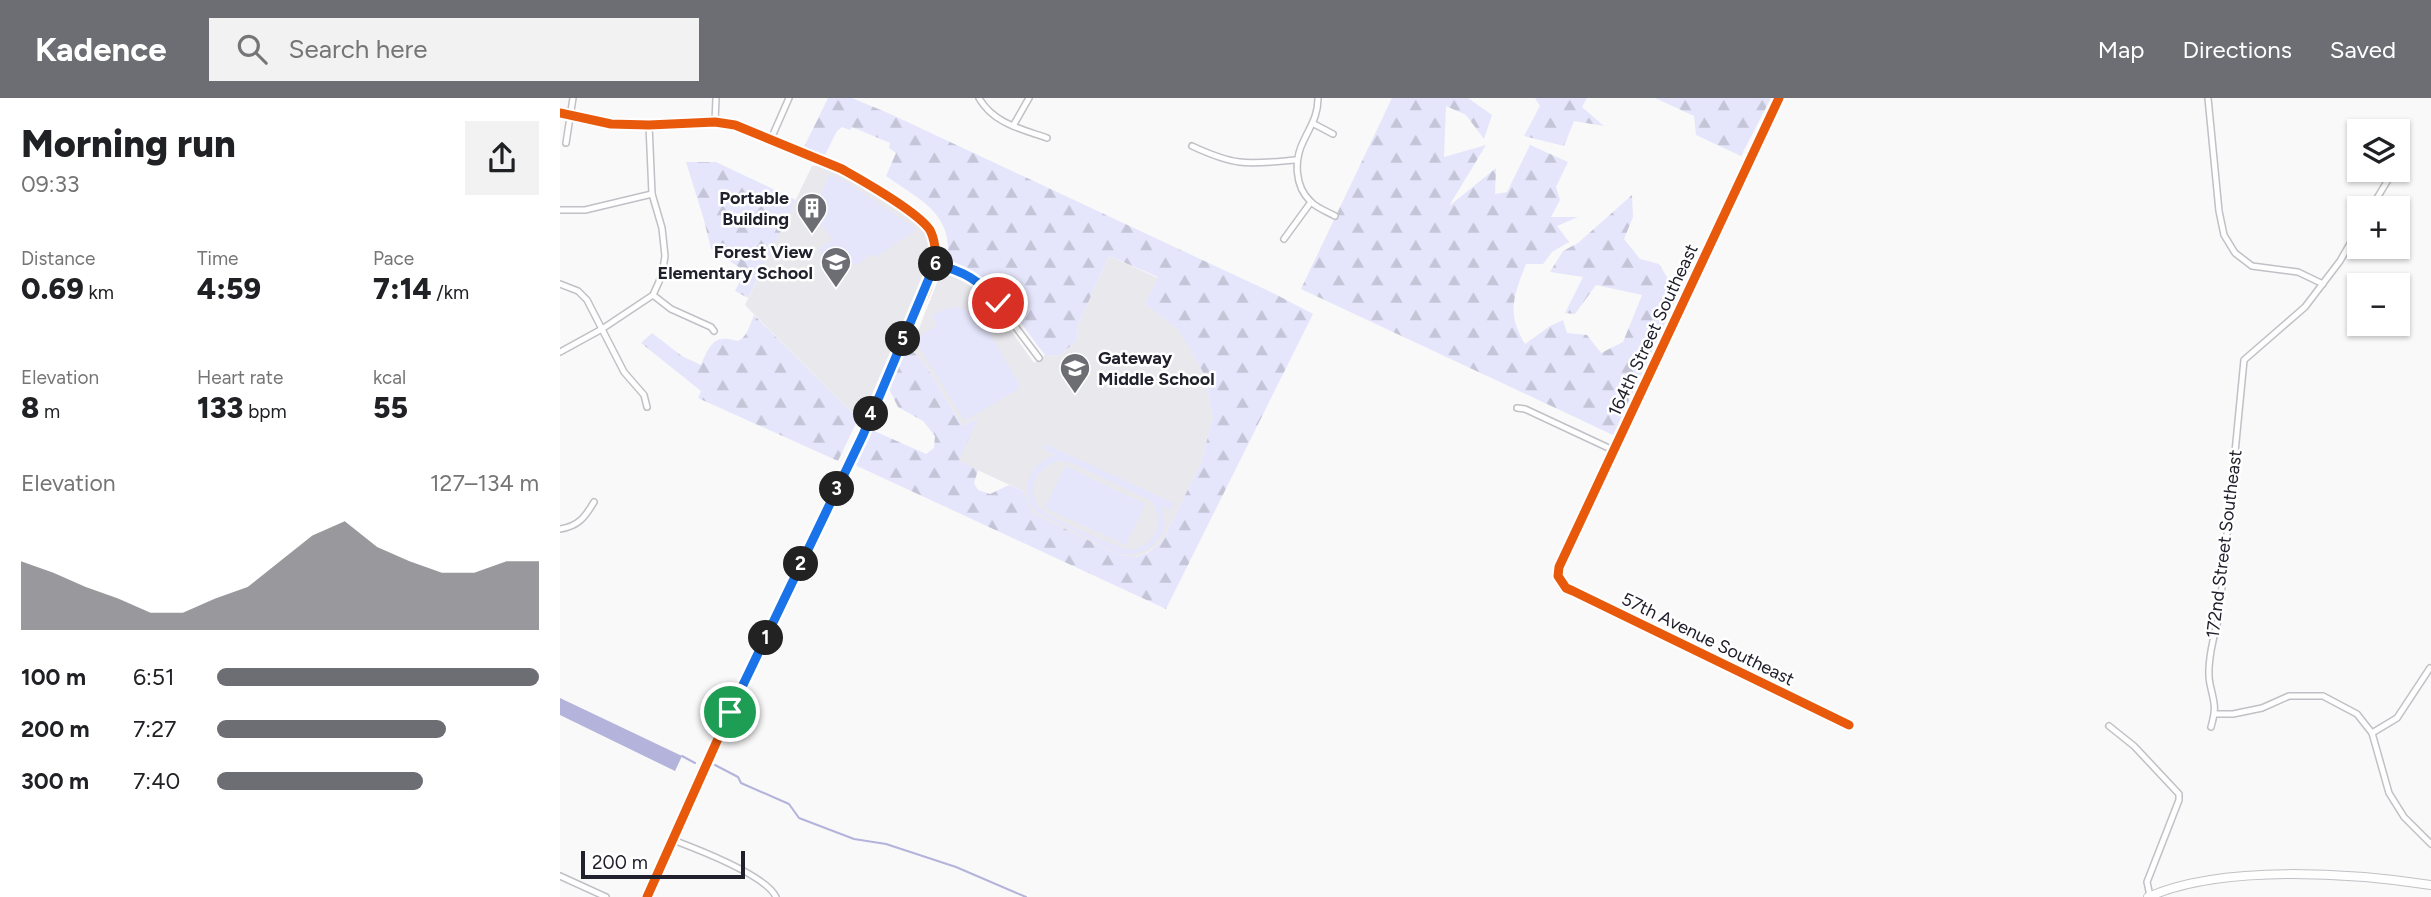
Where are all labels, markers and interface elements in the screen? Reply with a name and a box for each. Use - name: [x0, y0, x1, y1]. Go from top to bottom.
- search box: [209, 18, 699, 81]
- text: Kadence: [35, 30, 167, 69]
- icon: search: [233, 30, 271, 68]
- text: Search here: [289, 33, 427, 65]
- text: Map: [2098, 35, 2144, 64]
- text: Directions: [2182, 35, 2292, 64]
- text: Saved: [2330, 35, 2396, 64]
- map controls: [2347, 119, 2410, 336]
- button: layers: [2347, 119, 2410, 182]
- text: Morning run: [21, 121, 236, 167]
- button: share: [465, 121, 539, 195]
- text: 09:33: [21, 170, 80, 198]
- place label: Portable Building: [719, 187, 789, 230]
- building icon: Portable Building: [795, 191, 829, 235]
- button: +: [2347, 196, 2410, 259]
- street label: 164th Street Southeast: [1603, 240, 1703, 420]
- place label: Forest View Elementary School: [658, 241, 813, 284]
- school or university icon: Forest View Elementary School: [819, 245, 853, 289]
- pin: 6: [918, 246, 954, 282]
- text: Distance: [21, 247, 95, 270]
- text: Time: [197, 247, 238, 270]
- text: Pace: [373, 247, 414, 270]
- text: 6: [930, 252, 941, 275]
- text: 0.69: [21, 270, 84, 307]
- text: 4:59: [197, 270, 261, 307]
- text: 7:14: [373, 270, 432, 307]
- pin: [968, 273, 1028, 333]
- button: −: [2347, 273, 2410, 336]
- text: km: [84, 281, 114, 304]
- text: /km: [432, 281, 469, 304]
- icon: check: [979, 284, 1017, 322]
- pin: 5: [886, 322, 920, 356]
- text: 5: [897, 327, 908, 350]
- place label: Gateway Middle School: [1098, 347, 1215, 390]
- school or university icon: Gateway Middle School: [1058, 351, 1092, 395]
- text: Elevation: [21, 366, 99, 389]
- text: Heart rate: [197, 366, 283, 389]
- text: kcal: [373, 366, 406, 389]
- text: 8: [21, 389, 39, 426]
- text: 133: [197, 389, 243, 426]
- text: 55: [373, 389, 408, 426]
- pin: 4: [854, 396, 888, 432]
- text: m: [39, 400, 60, 423]
- text: bpm: [243, 400, 287, 423]
- text: 4: [864, 402, 877, 425]
- street label: 172nd Street Southeast: [2202, 448, 2246, 639]
- text: Elevation: [21, 469, 116, 497]
- text: 127–134 m: [430, 469, 539, 497]
- pin: 3: [820, 472, 854, 506]
- text: 3: [831, 477, 842, 500]
- pin: 2: [784, 546, 818, 582]
- text: 2: [795, 552, 806, 575]
- street label: 57th Avenue Southeast: [1618, 588, 1798, 690]
- pin: 1: [748, 620, 784, 656]
- text: 1: [761, 626, 770, 649]
- text: 100 m: [21, 663, 86, 691]
- text: 6:51: [133, 663, 175, 691]
- pin: [700, 682, 760, 742]
- icon: arrive: [711, 693, 749, 731]
- text: 200 m: [21, 715, 90, 743]
- text: 7:27: [133, 715, 176, 743]
- text: 300 m: [21, 767, 89, 795]
- text: 7:40: [133, 767, 180, 795]
- scale bar: [581, 848, 746, 880]
- text: 200 m: [592, 851, 648, 874]

